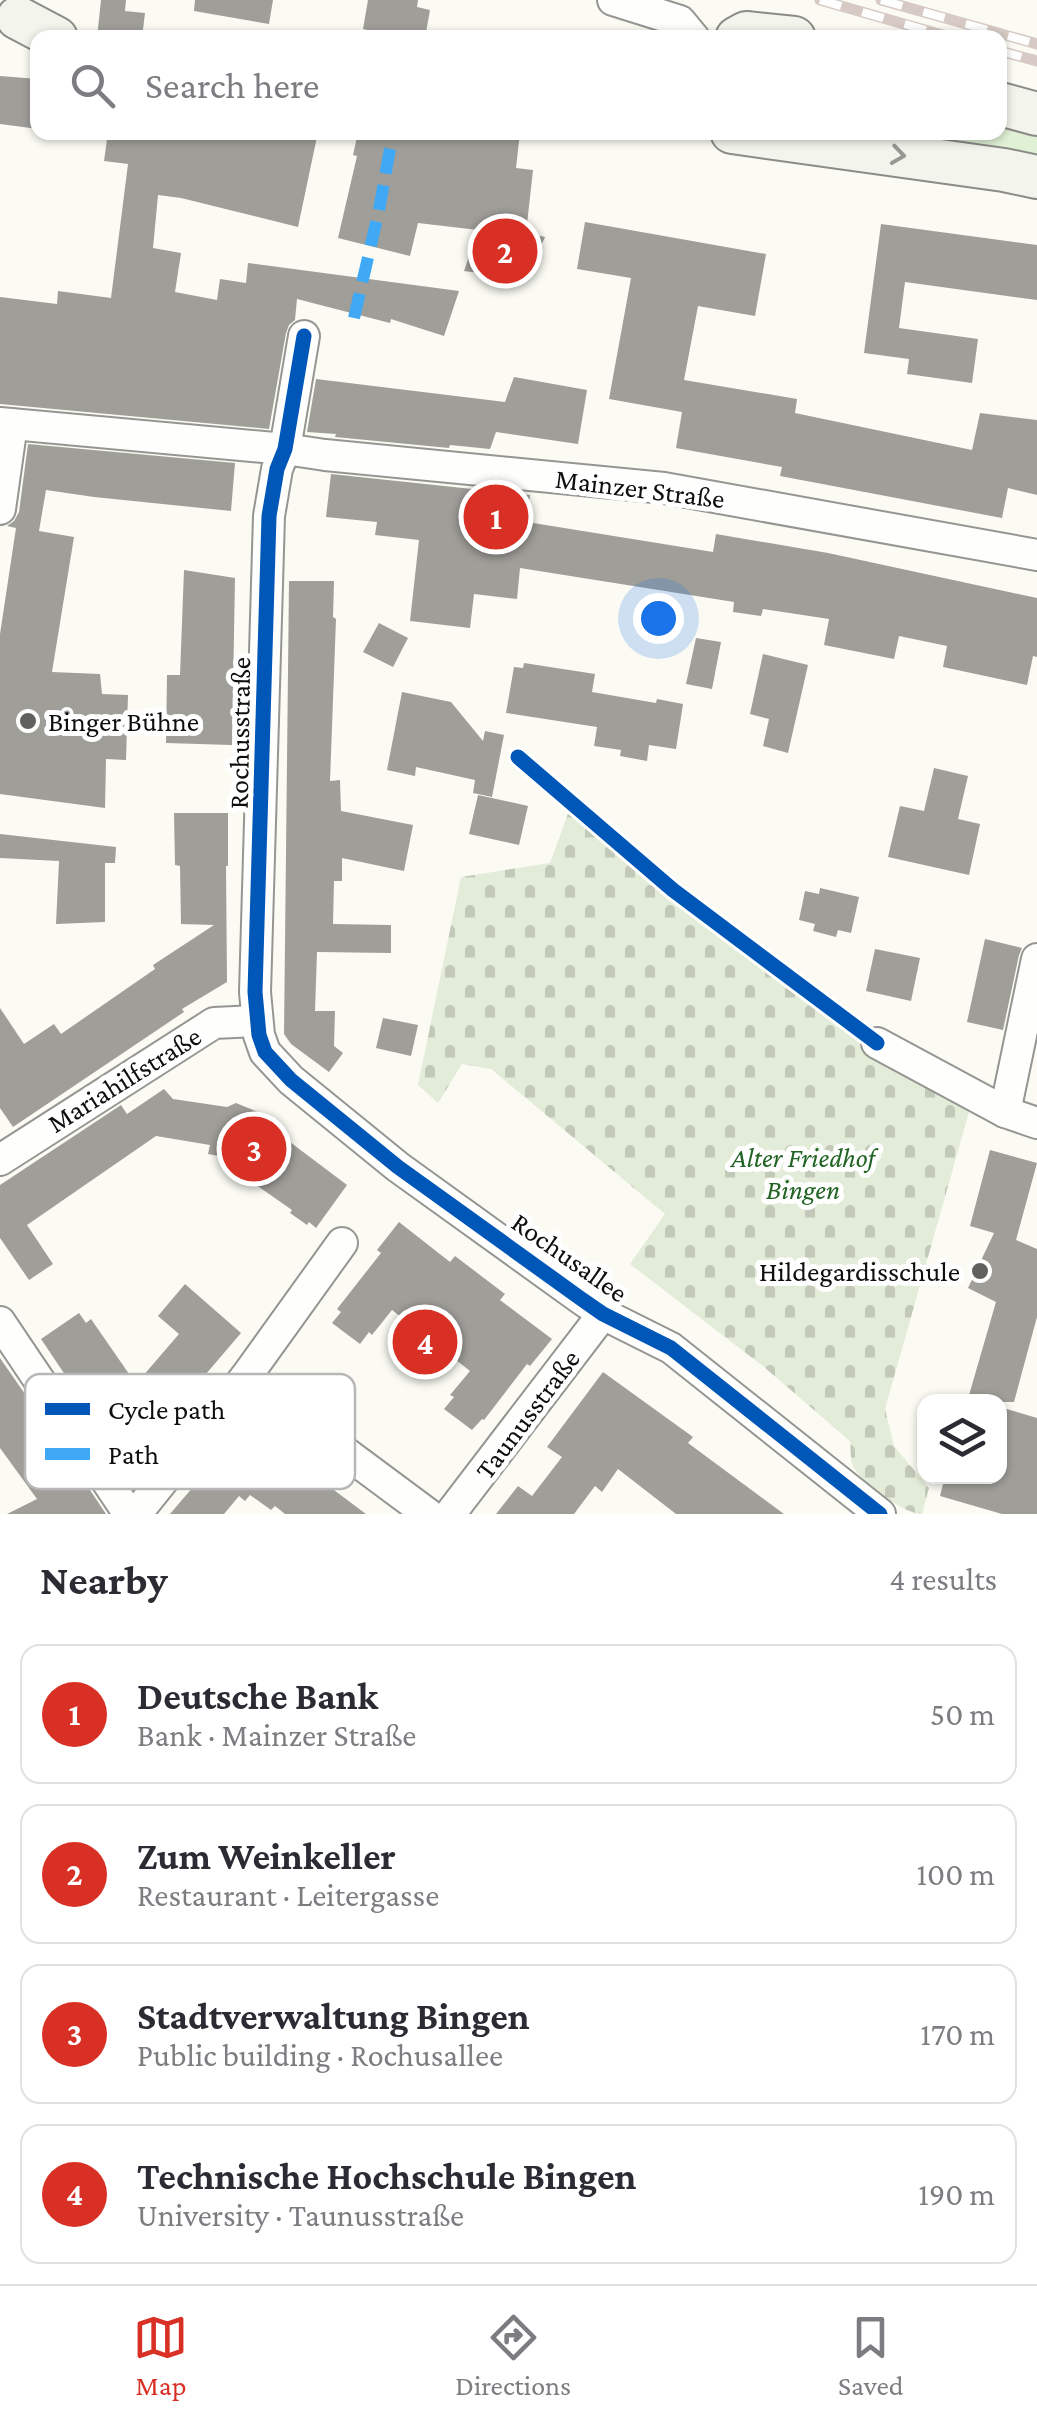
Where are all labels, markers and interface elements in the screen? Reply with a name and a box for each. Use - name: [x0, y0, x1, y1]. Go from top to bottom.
- search box: [30, 30, 1007, 140]
- icon: search: [65, 58, 120, 113]
- text: Search here: [145, 64, 319, 106]
- one-way arrow: [890, 144, 907, 165]
- pin: 2: [472, 214, 538, 288]
- street label: Mainzer Straße: [553, 463, 726, 514]
- pin: 1: [464, 480, 528, 554]
- your location: [633, 593, 684, 644]
- street label: Rochusstraße: [223, 657, 256, 809]
- place label: Binger Bühne: [48, 706, 199, 737]
- marker: Binger Bühne: [17, 710, 39, 732]
- street label: Mariahilfstraße: [42, 1020, 207, 1139]
- pin: 3: [222, 1112, 286, 1186]
- park label: Alter Friedhof Bingen: [729, 1142, 879, 1205]
- street label: Rochusallee: [506, 1206, 633, 1308]
- place label: Hildegardisschule: [759, 1256, 960, 1287]
- marker: Hildegardisschule: [969, 1260, 991, 1282]
- pin: 4: [392, 1304, 458, 1380]
- street label: Taunusstraße: [469, 1344, 586, 1485]
- legend: [25, 1374, 355, 1489]
- text: Cycle path: [108, 1394, 225, 1425]
- map controls: [917, 1394, 1007, 1484]
- button: layers: [917, 1394, 1007, 1484]
- text: Path: [108, 1439, 159, 1470]
- text: Nearby: [40, 1556, 168, 1603]
- text: 4 results: [889, 1561, 997, 1597]
- text: Deutsche Bank: [137, 1675, 378, 1717]
- text: 1: [69, 1696, 80, 1732]
- text: 50 m: [930, 1696, 995, 1732]
- text: Bank · Mainzer Straße: [137, 1717, 416, 1753]
- text: Zum Weinkeller: [137, 1835, 396, 1877]
- text: 2: [66, 1856, 83, 1892]
- text: 100 m: [916, 1856, 995, 1892]
- text: Restaurant · Leitergasse: [137, 1877, 439, 1913]
- text: Stadtverwaltung Bingen: [137, 1995, 530, 2037]
- text: 3: [67, 2016, 82, 2052]
- text: 170 m: [920, 2016, 995, 2052]
- text: Public building · Rochusallee: [137, 2037, 503, 2073]
- text: Technische Hochschule Bingen: [137, 2155, 636, 2197]
- text: 4: [66, 2176, 83, 2212]
- text: 190 m: [918, 2176, 995, 2212]
- text: University · Taunusstraße: [137, 2197, 464, 2233]
- tab: Map: [133, 2310, 188, 2401]
- tab: Directions: [455, 2310, 571, 2401]
- tab: Saved: [838, 2310, 904, 2401]

